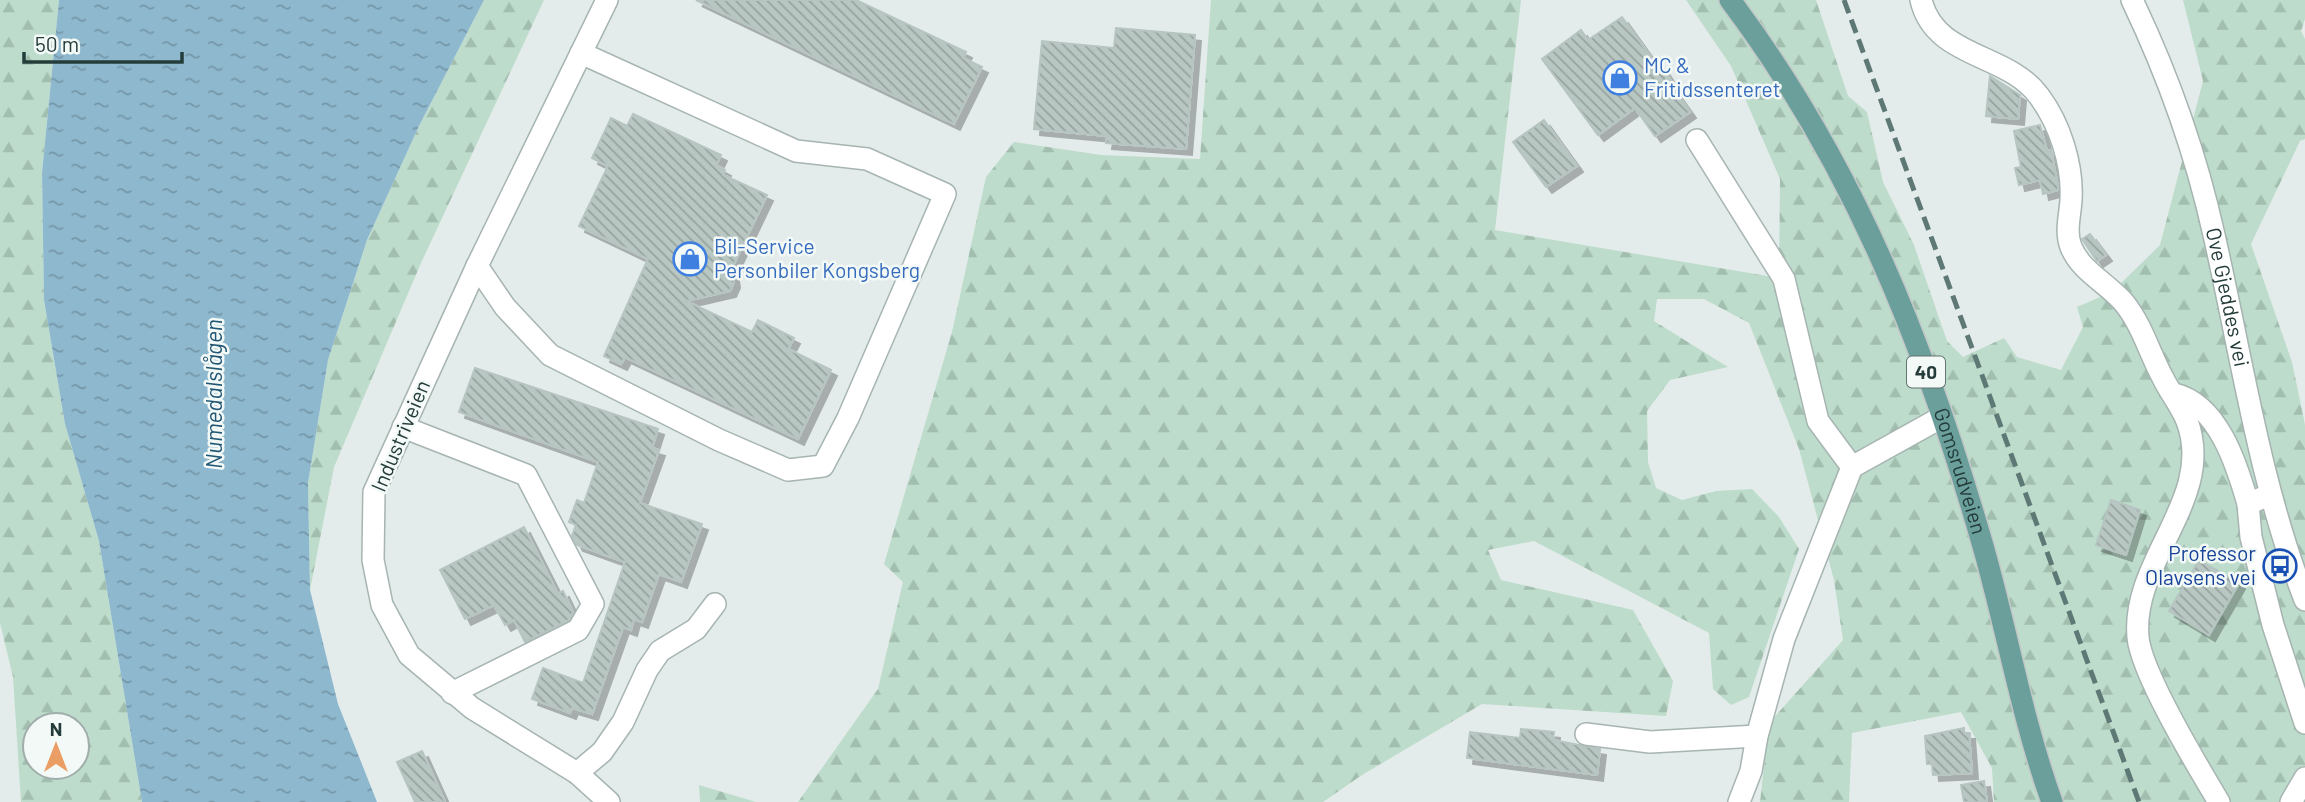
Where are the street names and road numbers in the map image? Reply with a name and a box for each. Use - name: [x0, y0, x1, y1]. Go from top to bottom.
- street label: Ove Gjeddes vei: [2202, 225, 2255, 369]
- road number: 40: [1907, 356, 1945, 388]
- street label: Industriveien: [365, 376, 434, 495]
- street label: Gomsrudveien: [1929, 404, 1993, 537]

